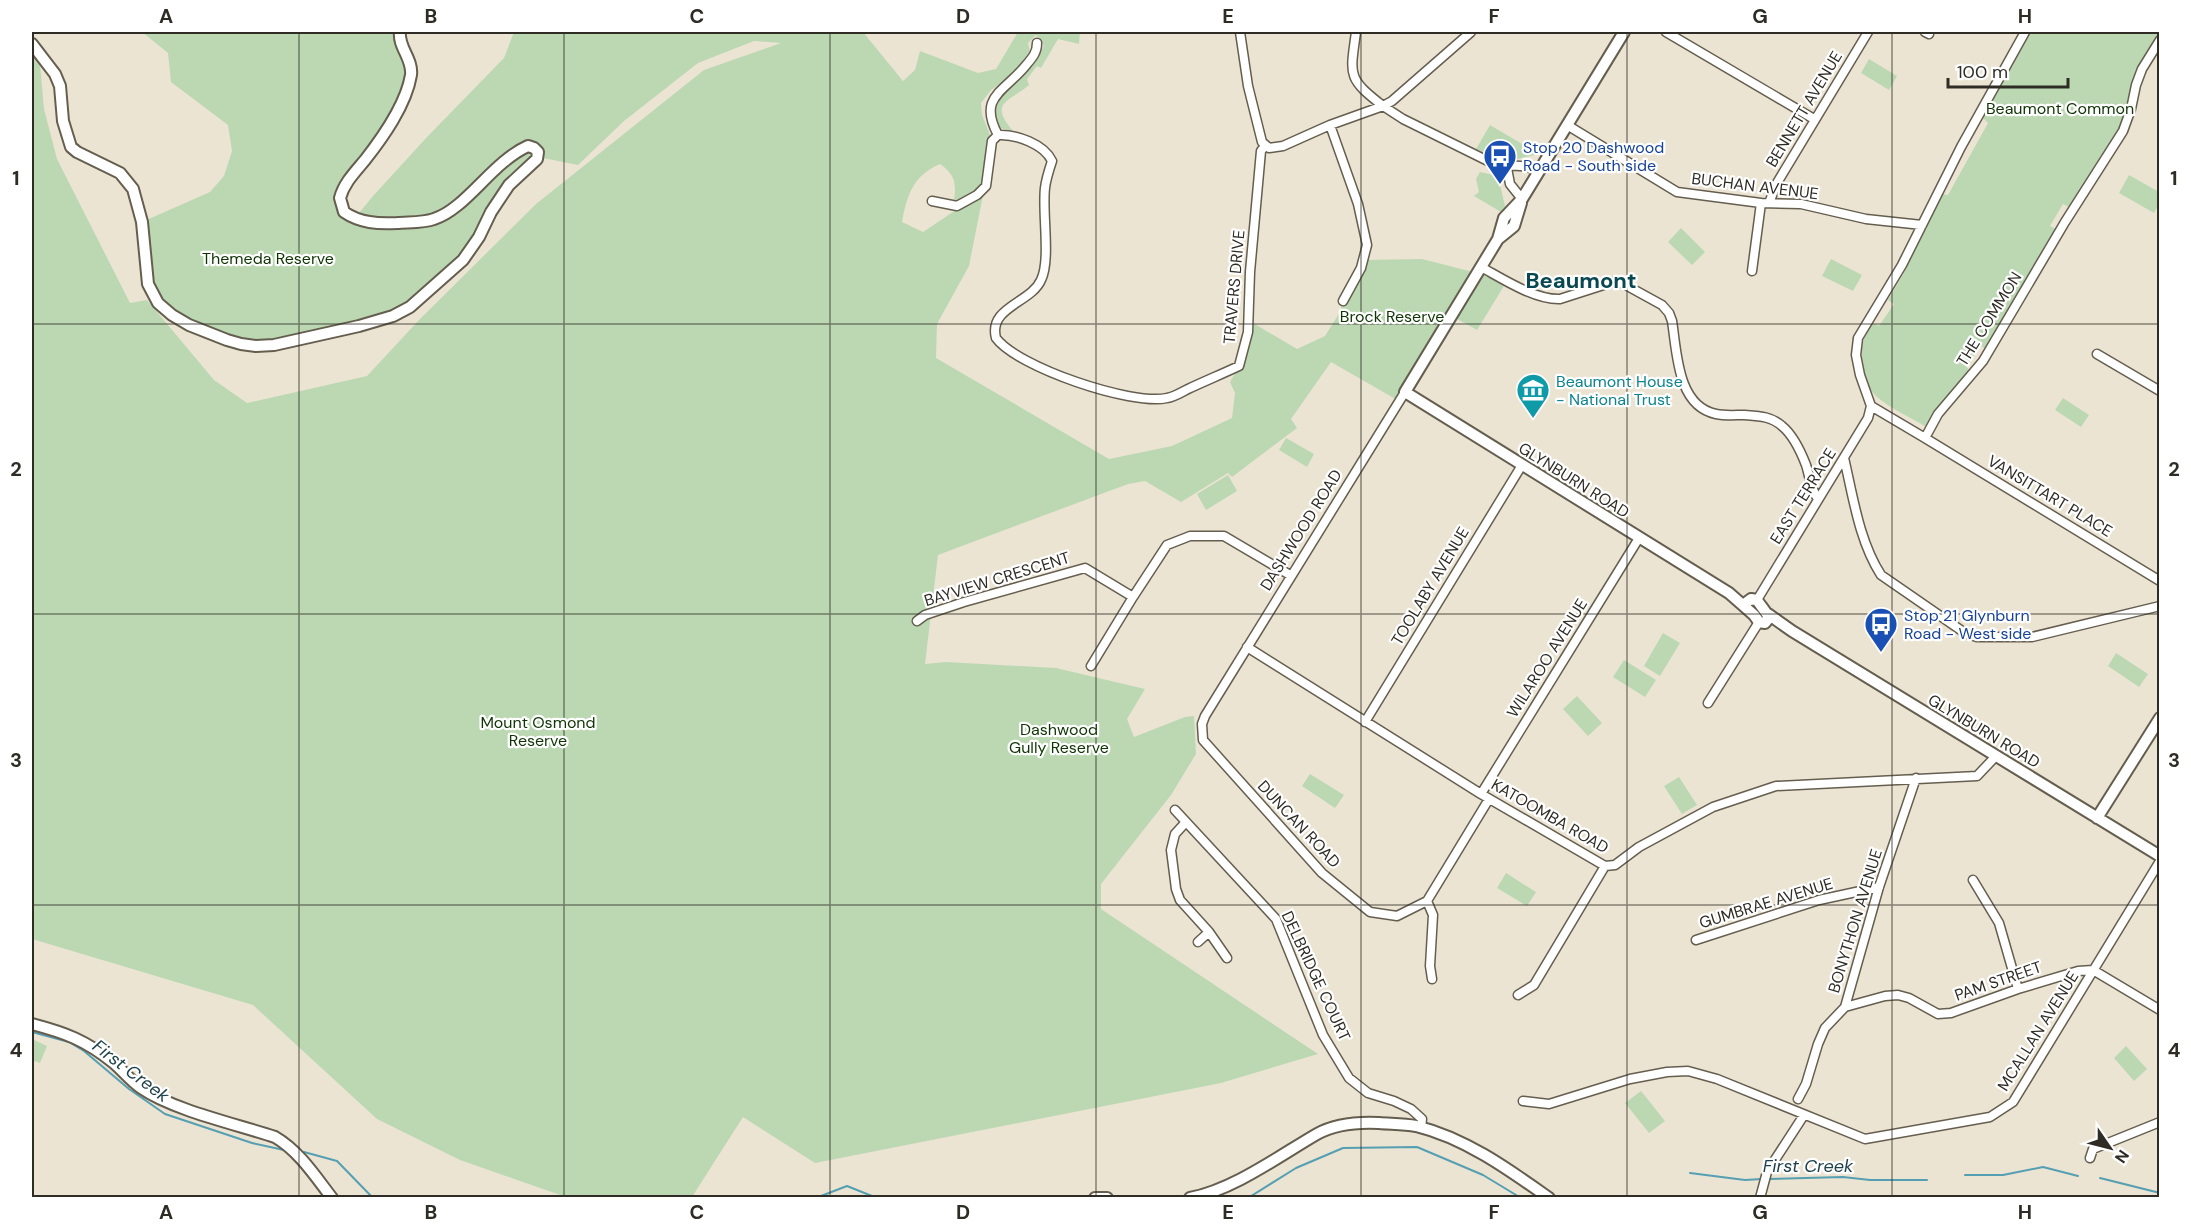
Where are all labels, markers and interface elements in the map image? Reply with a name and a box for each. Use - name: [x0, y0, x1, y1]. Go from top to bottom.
- text: A: [159, 3, 173, 29]
- text: B: [425, 3, 437, 29]
- text: C: [690, 3, 704, 29]
- text: D: [956, 3, 970, 29]
- text: E: [1222, 3, 1234, 29]
- text: F: [1488, 3, 1500, 29]
- text: G: [1752, 3, 1768, 29]
- text: H: [2018, 3, 2032, 29]
- street label: BENNETT AVENUE: [1761, 47, 1847, 171]
- scale bar: [1948, 51, 2068, 89]
- text: 100 m: [1957, 60, 2008, 84]
- park label: Beaumont Common: [1986, 98, 2134, 119]
- place label: Stop 20 Dashwood Road - South side: [1523, 137, 1664, 176]
- bus stop icon: Stop 20 Dashwood Road - South side: [1482, 138, 1518, 185]
- text: 1: [12, 165, 20, 191]
- text: 1: [2170, 165, 2178, 191]
- street label: BUCHAN AVENUE: [1690, 168, 1820, 204]
- street label: TRAVERS DRIVE: [1219, 229, 1249, 345]
- park label: Themeda Reserve: [202, 248, 334, 269]
- district label: Beaumont: [1526, 266, 1636, 295]
- street label: THE COMMON: [1952, 268, 2026, 370]
- park label: Brock Reserve: [1340, 306, 1444, 327]
- place label: Beaumont House - National Trust: [1556, 371, 1683, 410]
- museum icon: Beaumont House - National Trust: [1515, 372, 1551, 419]
- street label: GLYNBURN ROAD: [1515, 437, 1633, 523]
- street label: EAST TERRACE: [1765, 444, 1841, 548]
- street label: VANSITTART PLACE: [1984, 450, 2116, 542]
- text: 2: [10, 456, 22, 482]
- text: 2: [2168, 456, 2180, 482]
- street label: DASHWOOD ROAD: [1255, 466, 1347, 594]
- street label: TOOLABY AVENUE: [1386, 523, 1474, 649]
- street label: BAYVIEW CRESCENT: [922, 547, 1072, 611]
- street label: WILAROO AVENUE: [1502, 595, 1592, 721]
- place label: Stop 21 Glynburn Road - West side: [1904, 605, 2031, 644]
- bus stop icon: Stop 21 Glynburn Road - West side: [1863, 606, 1899, 653]
- street label: GLYNBURN ROAD: [1924, 689, 2044, 773]
- park label: Mount Osmond Reserve: [480, 712, 596, 751]
- park label: Dashwood Gully Reserve: [1009, 719, 1109, 758]
- text: 3: [10, 747, 22, 773]
- text: 3: [2168, 747, 2180, 773]
- street label: KATOOMBA ROAD: [1487, 774, 1613, 858]
- street label: DUNCAN ROAD: [1253, 776, 1345, 872]
- street label: BONYTHON AVENUE: [1823, 847, 1887, 995]
- street label: GUMBRAE AVENUE: [1697, 873, 1835, 933]
- street label: DELBRIDGE COURT: [1277, 908, 1355, 1044]
- street label: PAM STREET: [1952, 956, 2044, 1006]
- street label: MCALLAN AVENUE: [1993, 967, 2083, 1095]
- water label: First Creek: [88, 1034, 175, 1108]
- text: 4: [10, 1037, 23, 1063]
- text: 4: [2168, 1037, 2181, 1063]
- north arrow: [2080, 1118, 2140, 1178]
- text: N: [2110, 1146, 2134, 1167]
- water label: First Creek: [1763, 1154, 1854, 1178]
- text: A: [159, 1199, 173, 1225]
- text: B: [425, 1199, 437, 1225]
- text: C: [690, 1199, 704, 1225]
- text: D: [956, 1199, 970, 1225]
- text: E: [1222, 1199, 1234, 1225]
- text: F: [1488, 1199, 1500, 1225]
- text: G: [1752, 1199, 1768, 1225]
- text: H: [2018, 1199, 2032, 1225]

